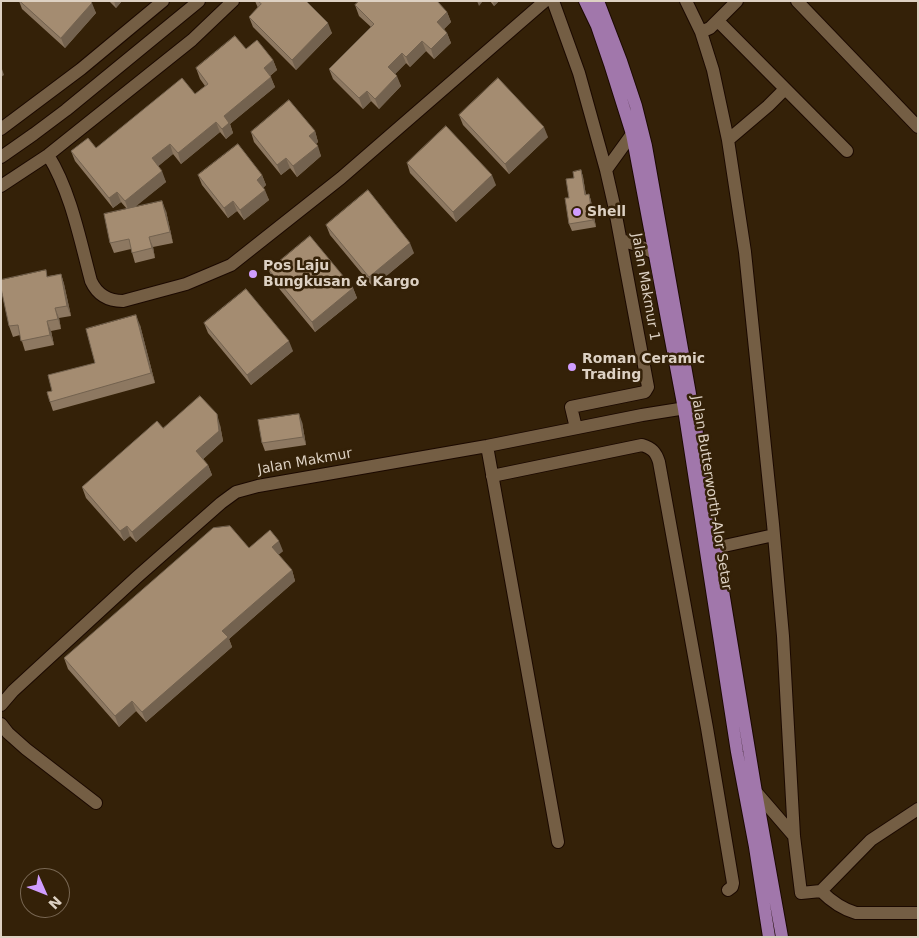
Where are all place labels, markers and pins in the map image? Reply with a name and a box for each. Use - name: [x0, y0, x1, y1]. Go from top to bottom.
- place label: Shell: [587, 204, 626, 220]
- marker: Shell: [571, 206, 583, 218]
- place label: Pos Laju Bungkusan & Kargo: [263, 258, 419, 290]
- marker: Pos Laju Bungkusan & Kargo: [247, 268, 259, 280]
- place label: Roman Ceramic Trading: [582, 351, 705, 384]
- marker: Roman Ceramic Trading: [566, 361, 578, 373]

